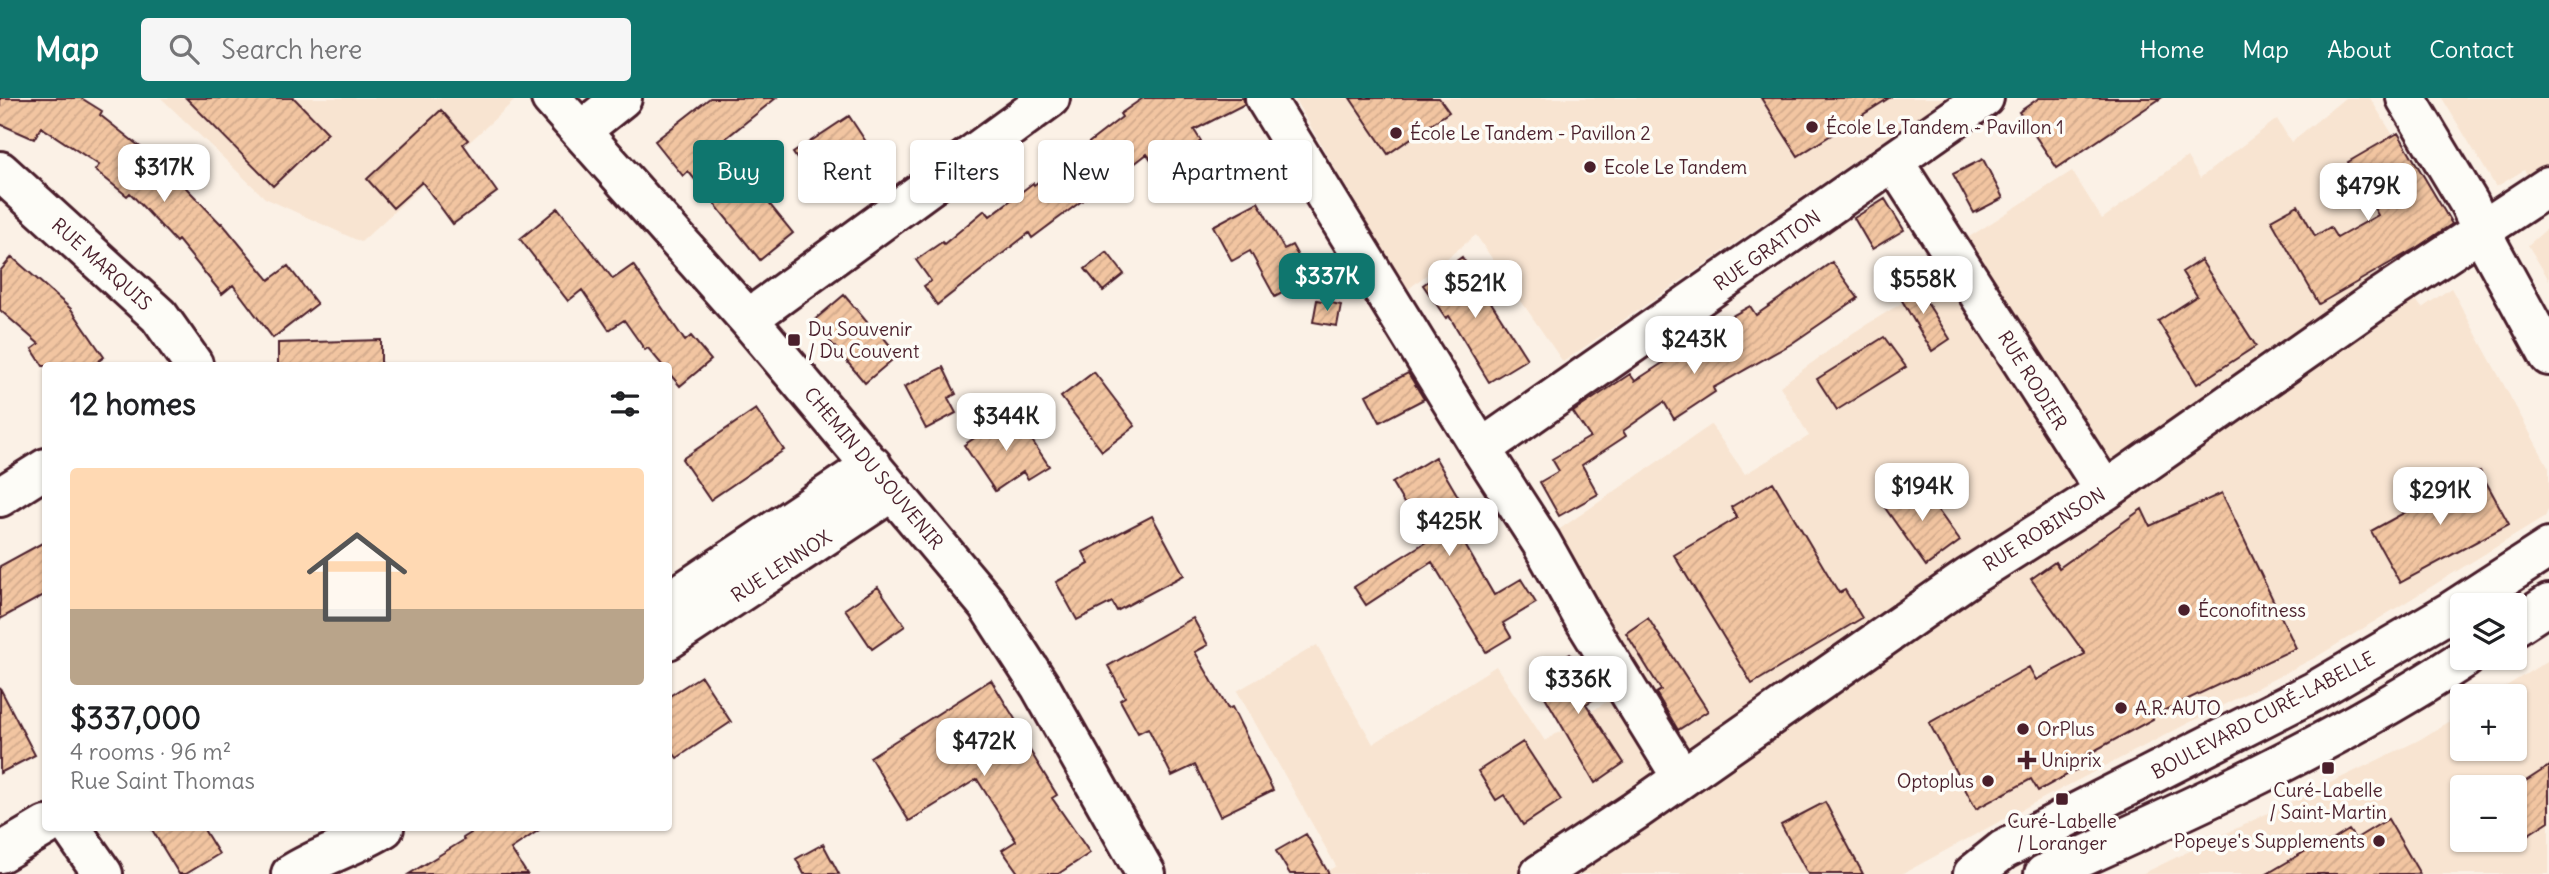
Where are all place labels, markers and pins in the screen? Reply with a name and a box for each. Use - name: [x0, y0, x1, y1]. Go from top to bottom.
- place label: École Le Tandem - Pavillon 1: [1826, 115, 2064, 139]
- marker: École Le Tandem - Pavillon 1: [1804, 119, 1820, 135]
- place label: École Le Tandem - Pavillon 2: [1410, 121, 1651, 145]
- marker: École Le Tandem - Pavillon 2: [1388, 125, 1404, 141]
- pin: $317K: [115, 144, 213, 204]
- place label: Ecole Le Tandem: [1604, 155, 1747, 179]
- marker: Ecole Le Tandem: [1582, 159, 1598, 175]
- pin: $479K: [2319, 164, 2417, 223]
- pin: $337K: [1278, 254, 1376, 313]
- pin: $558K: [1874, 256, 1972, 316]
- pin: $521K: [1426, 260, 1524, 320]
- pin: $243K: [1645, 316, 1743, 376]
- place label: Du Souvenir / Du Couvent: [808, 317, 919, 363]
- marker: Du Souvenir / Du Couvent: [786, 332, 802, 348]
- pin: $344K: [957, 394, 1055, 453]
- pin: $194K: [1873, 464, 1971, 523]
- pin: $291K: [2391, 468, 2489, 527]
- pin: $425K: [1400, 498, 1498, 558]
- place label: Éconofitness: [2198, 598, 2306, 622]
- marker: Éconofitness: [2176, 602, 2192, 618]
- pin: $336K: [1529, 656, 1627, 716]
- place label: A.R. AUTO: [2135, 696, 2221, 720]
- marker: A.R. AUTO: [2113, 700, 2129, 716]
- place label: OrPlus: [2037, 717, 2095, 741]
- pin: $472K: [935, 718, 1033, 778]
- marker: OrPlus: [2015, 721, 2031, 737]
- place label: Uniprix: [2041, 748, 2102, 772]
- marker: Uniprix: [2019, 752, 2035, 768]
- marker: Curé-Labelle / Saint-Martin: [2320, 760, 2336, 776]
- place label: Optoplus: [1897, 769, 1974, 793]
- marker: Optoplus: [1980, 773, 1996, 789]
- place label: Curé-Labelle / Saint-Martin: [2269, 778, 2387, 824]
- marker: Curé-Labelle / Loranger: [2054, 791, 2070, 807]
- place label: Curé-Labelle / Loranger: [2007, 809, 2117, 855]
- place label: Popeye's Supplements: [2174, 829, 2365, 853]
- marker: Popeye's Supplements: [2371, 833, 2387, 849]

